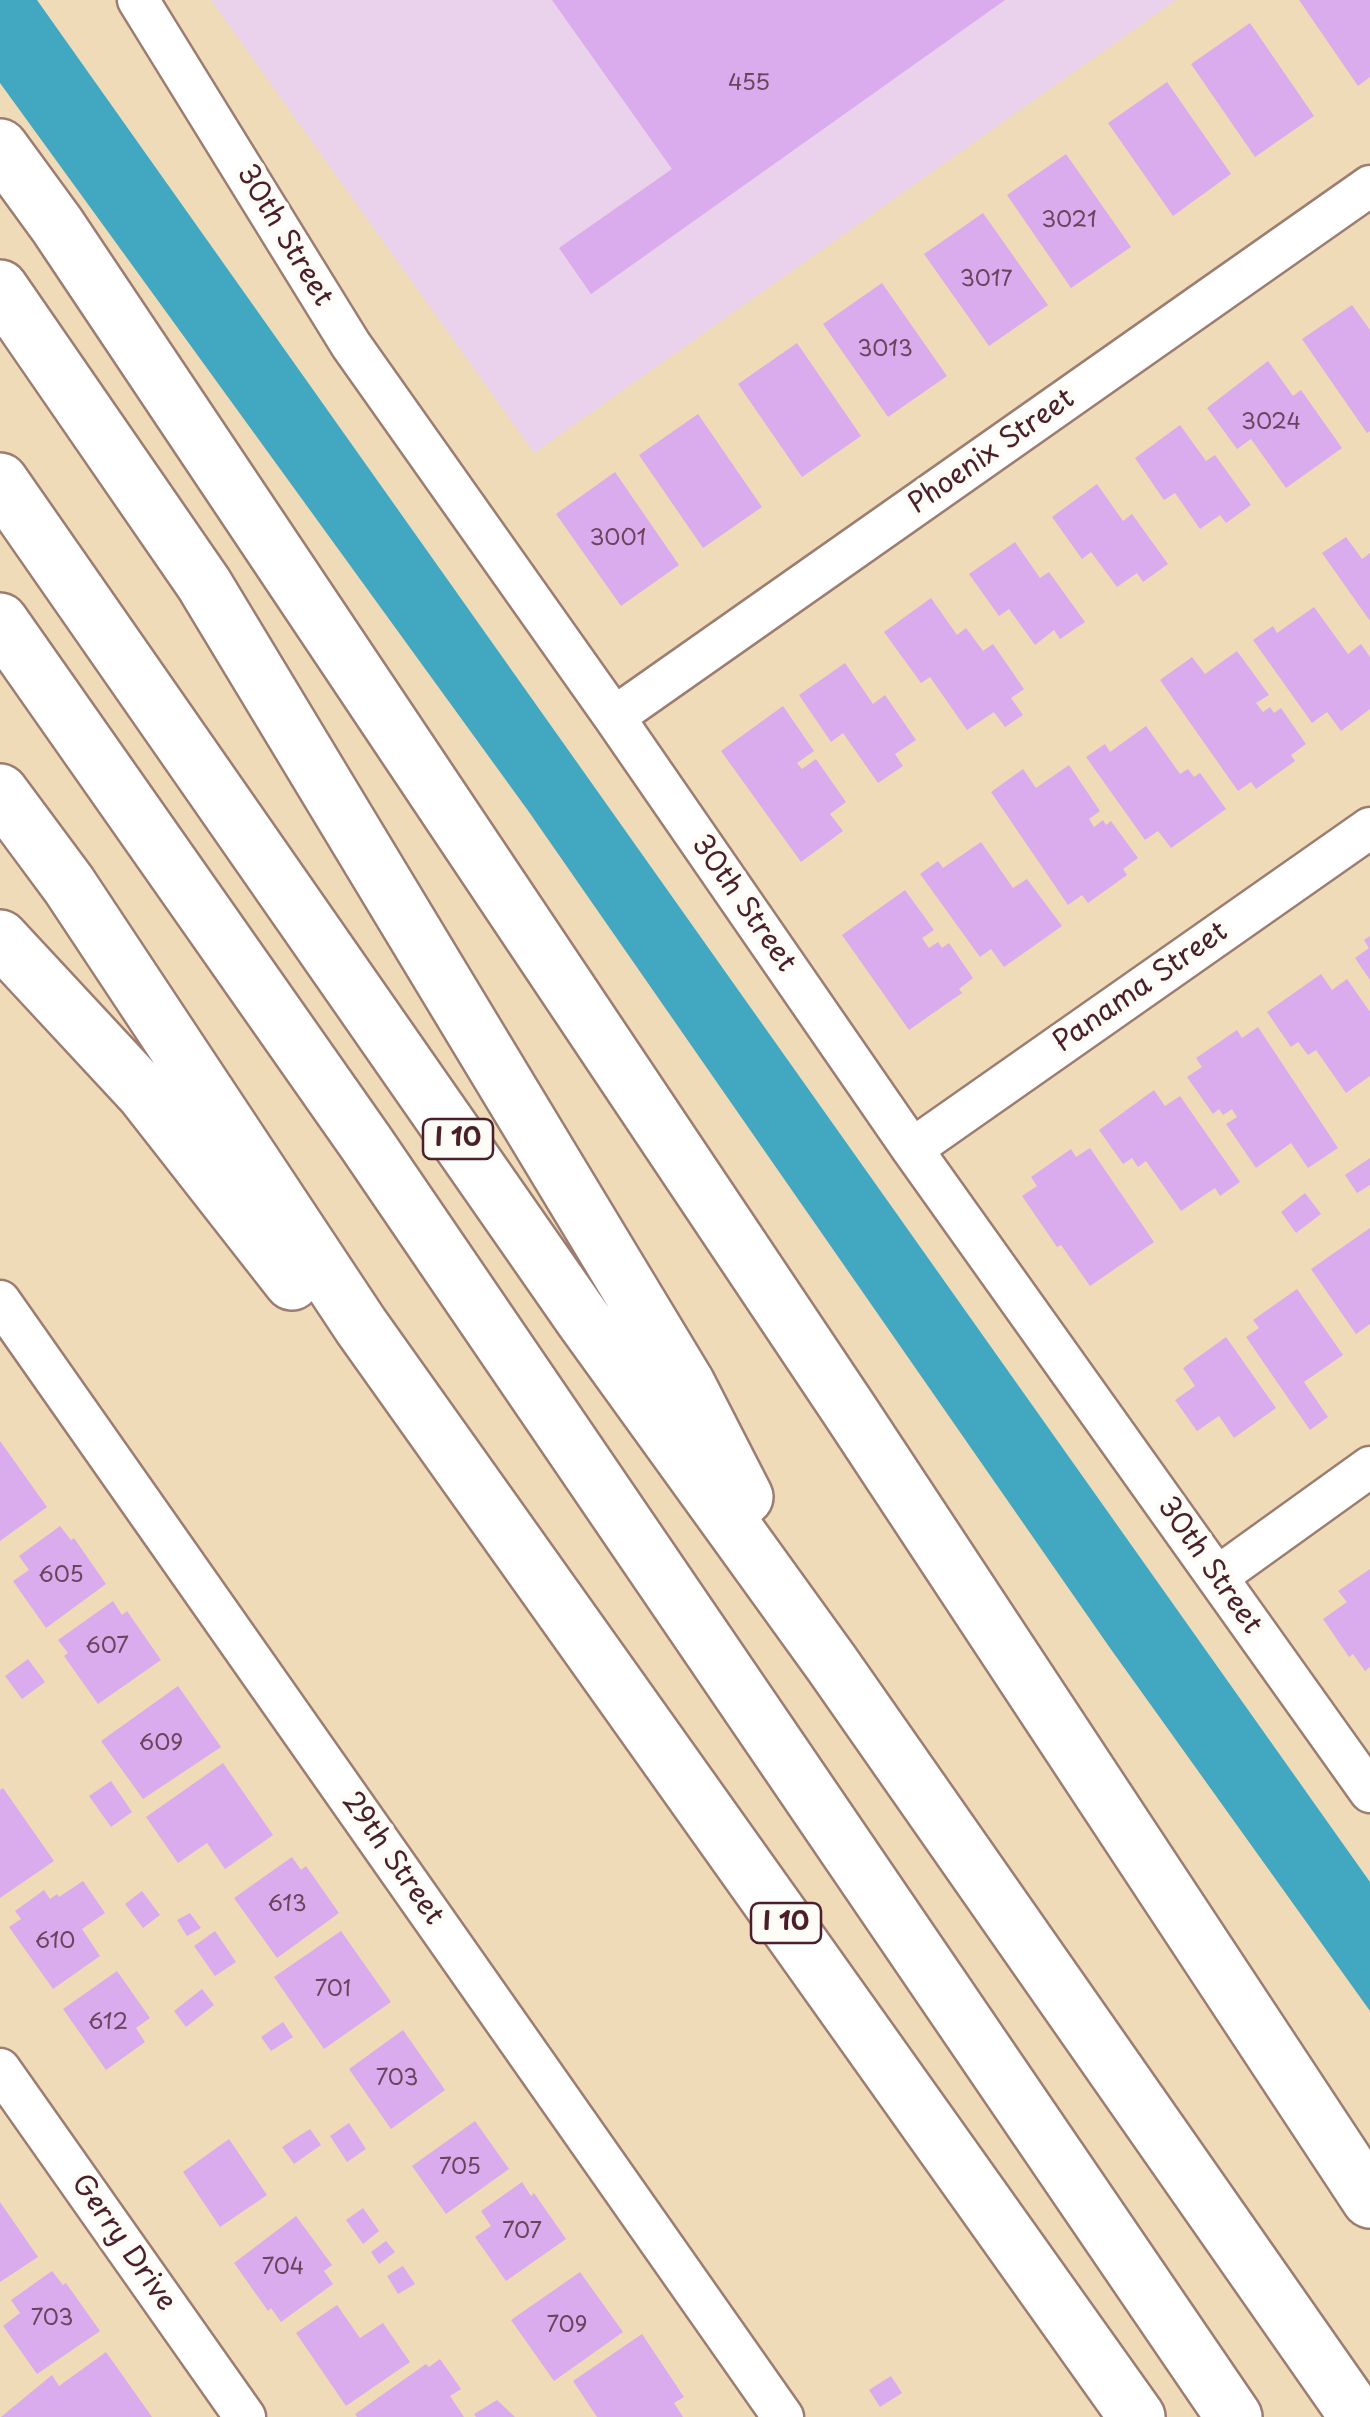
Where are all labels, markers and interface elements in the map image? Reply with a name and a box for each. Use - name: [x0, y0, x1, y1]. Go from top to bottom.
- house number: 455: [728, 71, 770, 97]
- street label: 30th Street: [229, 159, 339, 313]
- house number: 3021: [1041, 208, 1097, 234]
- house number: 3017: [960, 267, 1012, 293]
- house number: 3013: [857, 337, 913, 363]
- street label: Phoenix Street: [903, 382, 1081, 522]
- house number: 3024: [1241, 410, 1301, 436]
- house number: 3001: [589, 526, 647, 552]
- street label: 30th Street: [684, 829, 802, 979]
- street label: Panama Street: [1047, 915, 1235, 1061]
- road number: I 10: [423, 1119, 493, 1159]
- street label: 30th Street: [1150, 1491, 1268, 1641]
- house number: 605: [38, 1563, 84, 1589]
- house number: 607: [85, 1634, 129, 1660]
- house number: 609: [139, 1731, 183, 1757]
- street label: 29th Street: [334, 1786, 450, 1932]
- house number: 613: [267, 1892, 307, 1918]
- road number: I 10: [751, 1903, 821, 1943]
- house number: 610: [35, 1929, 75, 1955]
- house number: 701: [315, 1977, 351, 2003]
- house number: 612: [88, 2010, 128, 2036]
- house number: 703: [376, 2066, 418, 2092]
- house number: 705: [439, 2155, 481, 2181]
- street label: Gerry Drive: [64, 2168, 182, 2318]
- house number: 707: [502, 2219, 542, 2245]
- house number: 704: [262, 2255, 304, 2281]
- house number: 703: [31, 2306, 73, 2332]
- house number: 709: [547, 2313, 587, 2339]

